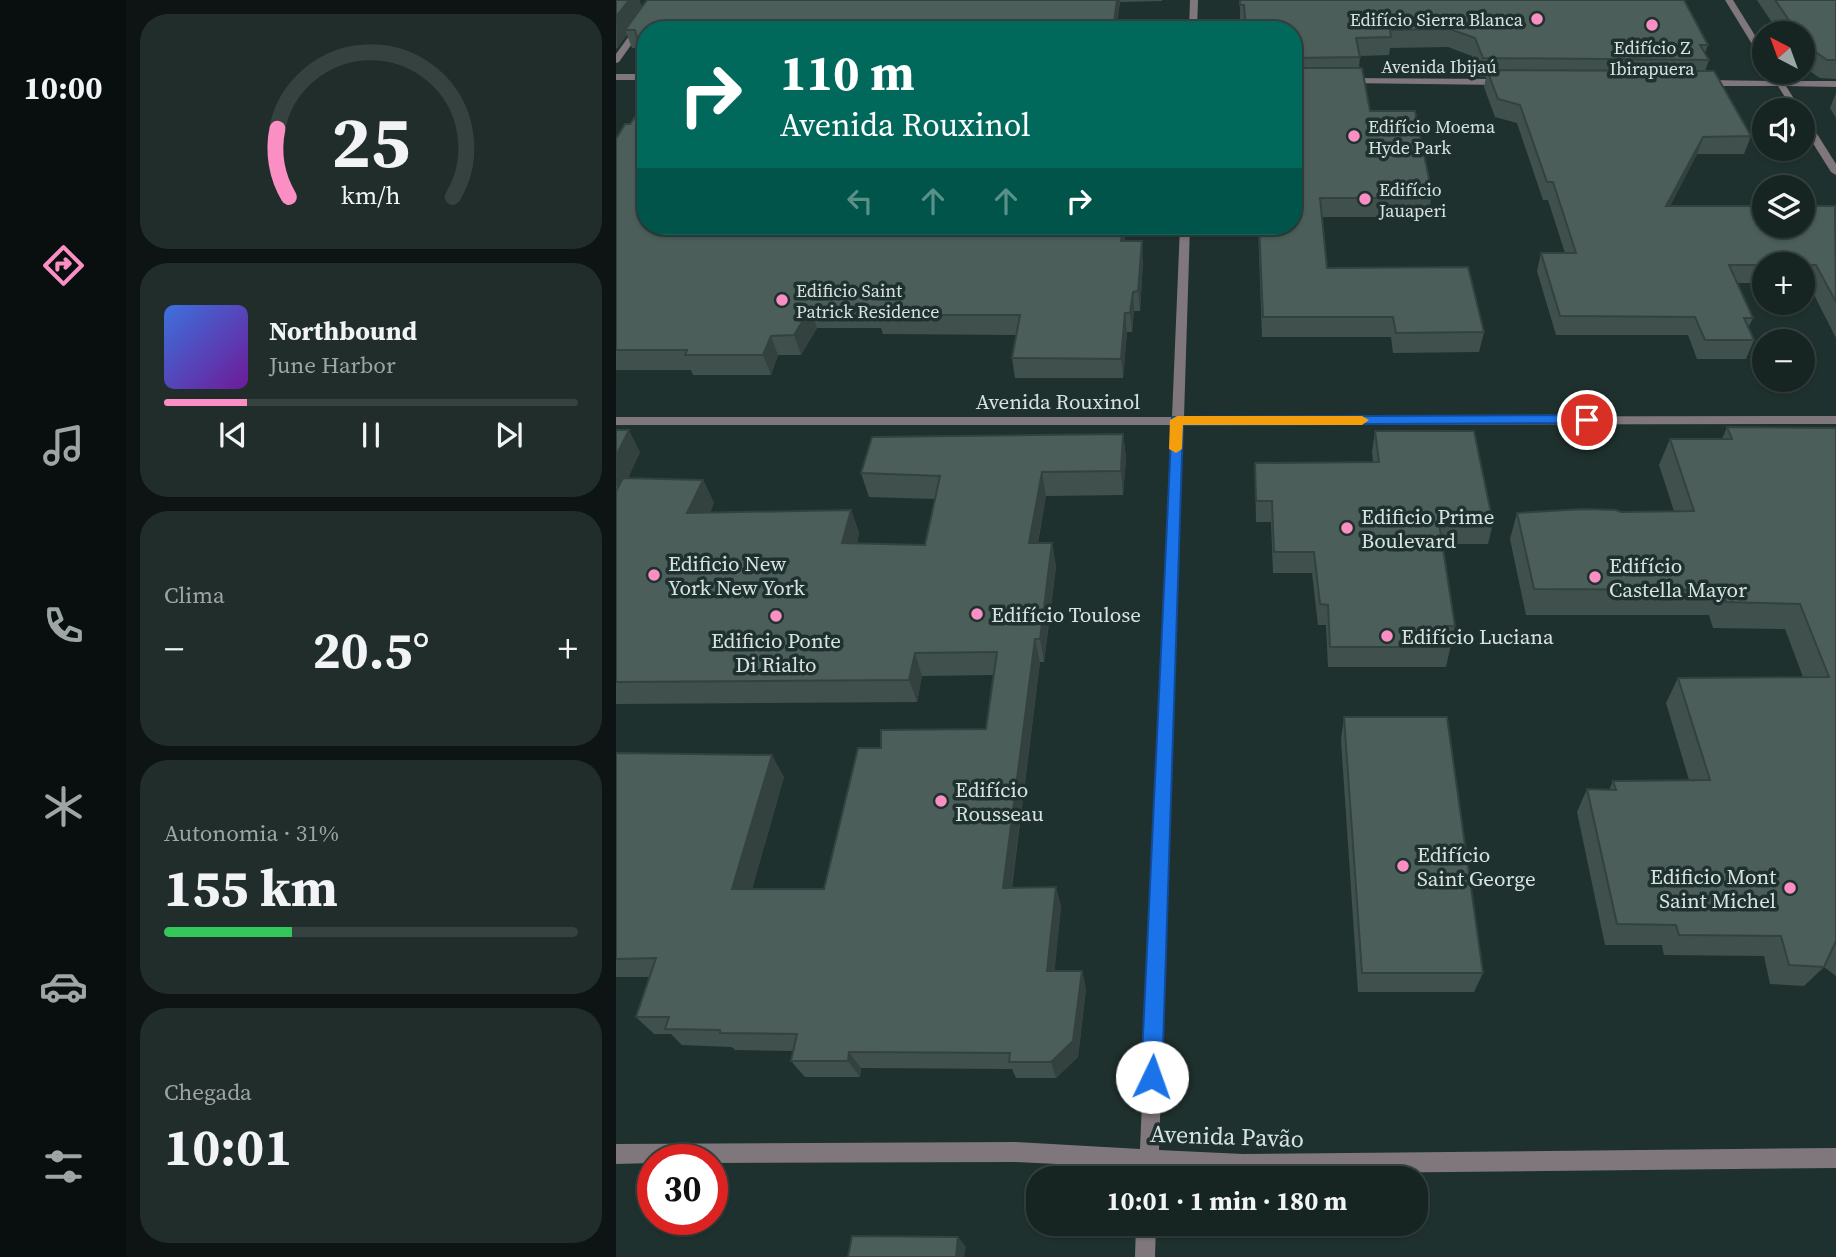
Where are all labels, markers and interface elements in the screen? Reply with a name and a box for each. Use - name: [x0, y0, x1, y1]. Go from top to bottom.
- place label: Edifício Sierra Blanca: [1350, 7, 1524, 32]
- marker: Edifício Sierra Blanca: [1529, 11, 1545, 27]
- marker: Edifício Z Ibirapuera: [1644, 17, 1660, 33]
- north arrow: [1752, 21, 1815, 84]
- map controls: [1752, 21, 1815, 392]
- place label: Edifício Z Ibirapuera: [1609, 35, 1695, 81]
- text: 110 m: [780, 39, 915, 106]
- icon: right: [665, 49, 756, 140]
- street label: Avenida Ibijaú: [1381, 54, 1497, 79]
- text: 10:00: [24, 66, 102, 110]
- text: 25: [332, 93, 410, 192]
- button: sound: [1752, 98, 1815, 161]
- text: Avenida Rouxinol: [780, 103, 1031, 147]
- place label: Edifício Moema Hyde Park: [1368, 114, 1496, 160]
- marker: Edifício Moema Hyde Park: [1346, 128, 1362, 144]
- button: layers: [1752, 175, 1815, 238]
- place label: Edifício Jauaperi: [1378, 177, 1446, 223]
- text: km/h: [341, 178, 401, 212]
- icon: left: [841, 182, 879, 220]
- icon: ahead: [914, 182, 952, 220]
- icon: ahead: [987, 182, 1025, 220]
- icon: right: [1060, 182, 1098, 220]
- marker: Edifício Jauaperi: [1357, 191, 1373, 207]
- icon: directions: [39, 241, 88, 290]
- button: +: [1752, 252, 1815, 315]
- place label: Edificio Saint Patrick Residence: [796, 278, 939, 324]
- marker: Edificio Saint Patrick Residence: [774, 292, 790, 308]
- text: Northbound: [269, 313, 417, 349]
- button: −: [1752, 329, 1815, 392]
- text: June Harbor: [269, 349, 396, 381]
- street label: Avenida Rouxinol: [976, 387, 1140, 416]
- pin: [1557, 390, 1617, 450]
- icon: arrive: [1568, 401, 1606, 439]
- icon: previous: [214, 416, 252, 454]
- icon: pause: [352, 416, 390, 454]
- icon: next: [490, 416, 528, 454]
- icon: music: [39, 421, 88, 470]
- place label: Edificio Prime Boulevard: [1361, 502, 1494, 555]
- marker: Edificio Prime Boulevard: [1339, 520, 1355, 536]
- place label: Edificio New York New York: [668, 549, 806, 602]
- place label: Edifício Castella Mayor: [1609, 551, 1747, 604]
- marker: Edificio New York New York: [646, 567, 662, 583]
- marker: Edifício Castella Mayor: [1587, 569, 1603, 585]
- text: Clima: [164, 579, 225, 611]
- place label: Edifício Toulose: [991, 600, 1141, 629]
- icon: phone: [39, 601, 88, 650]
- marker: Edifício Toulose: [969, 606, 985, 622]
- marker: Edificio Ponte Di Rialto: [768, 608, 784, 624]
- text: 20.5°: [312, 614, 430, 685]
- place label: Edifício Luciana: [1401, 622, 1554, 651]
- text: −: [164, 623, 184, 675]
- text: +: [558, 623, 578, 675]
- place label: Edificio Ponte Di Rialto: [711, 626, 841, 679]
- marker: Edifício Luciana: [1379, 628, 1395, 644]
- place label: Edifício Rousseau: [955, 775, 1044, 828]
- icon: climate: [39, 782, 88, 831]
- marker: Edifício Rousseau: [933, 793, 949, 809]
- text: Autonomia · 31%: [164, 817, 339, 849]
- place label: Edifício Saint George: [1417, 840, 1536, 893]
- text: 155 km: [164, 852, 338, 923]
- marker: Edifício Saint George: [1395, 858, 1411, 874]
- place label: Edificio Mont Saint Michel: [1650, 862, 1776, 915]
- marker: Edificio Mont Saint Michel: [1782, 880, 1798, 896]
- icon: car: [39, 962, 88, 1011]
- position arrow: [1115, 1040, 1189, 1114]
- text: Chegada: [164, 1076, 252, 1108]
- text: 10:01: [164, 1111, 292, 1182]
- street label: Avenida Pavão: [1149, 1117, 1305, 1155]
- icon: filters: [39, 1142, 88, 1191]
- speed limit sign: 30: [637, 1144, 728, 1235]
- text: 10:01 · 1 min · 180 m: [1107, 1183, 1347, 1219]

